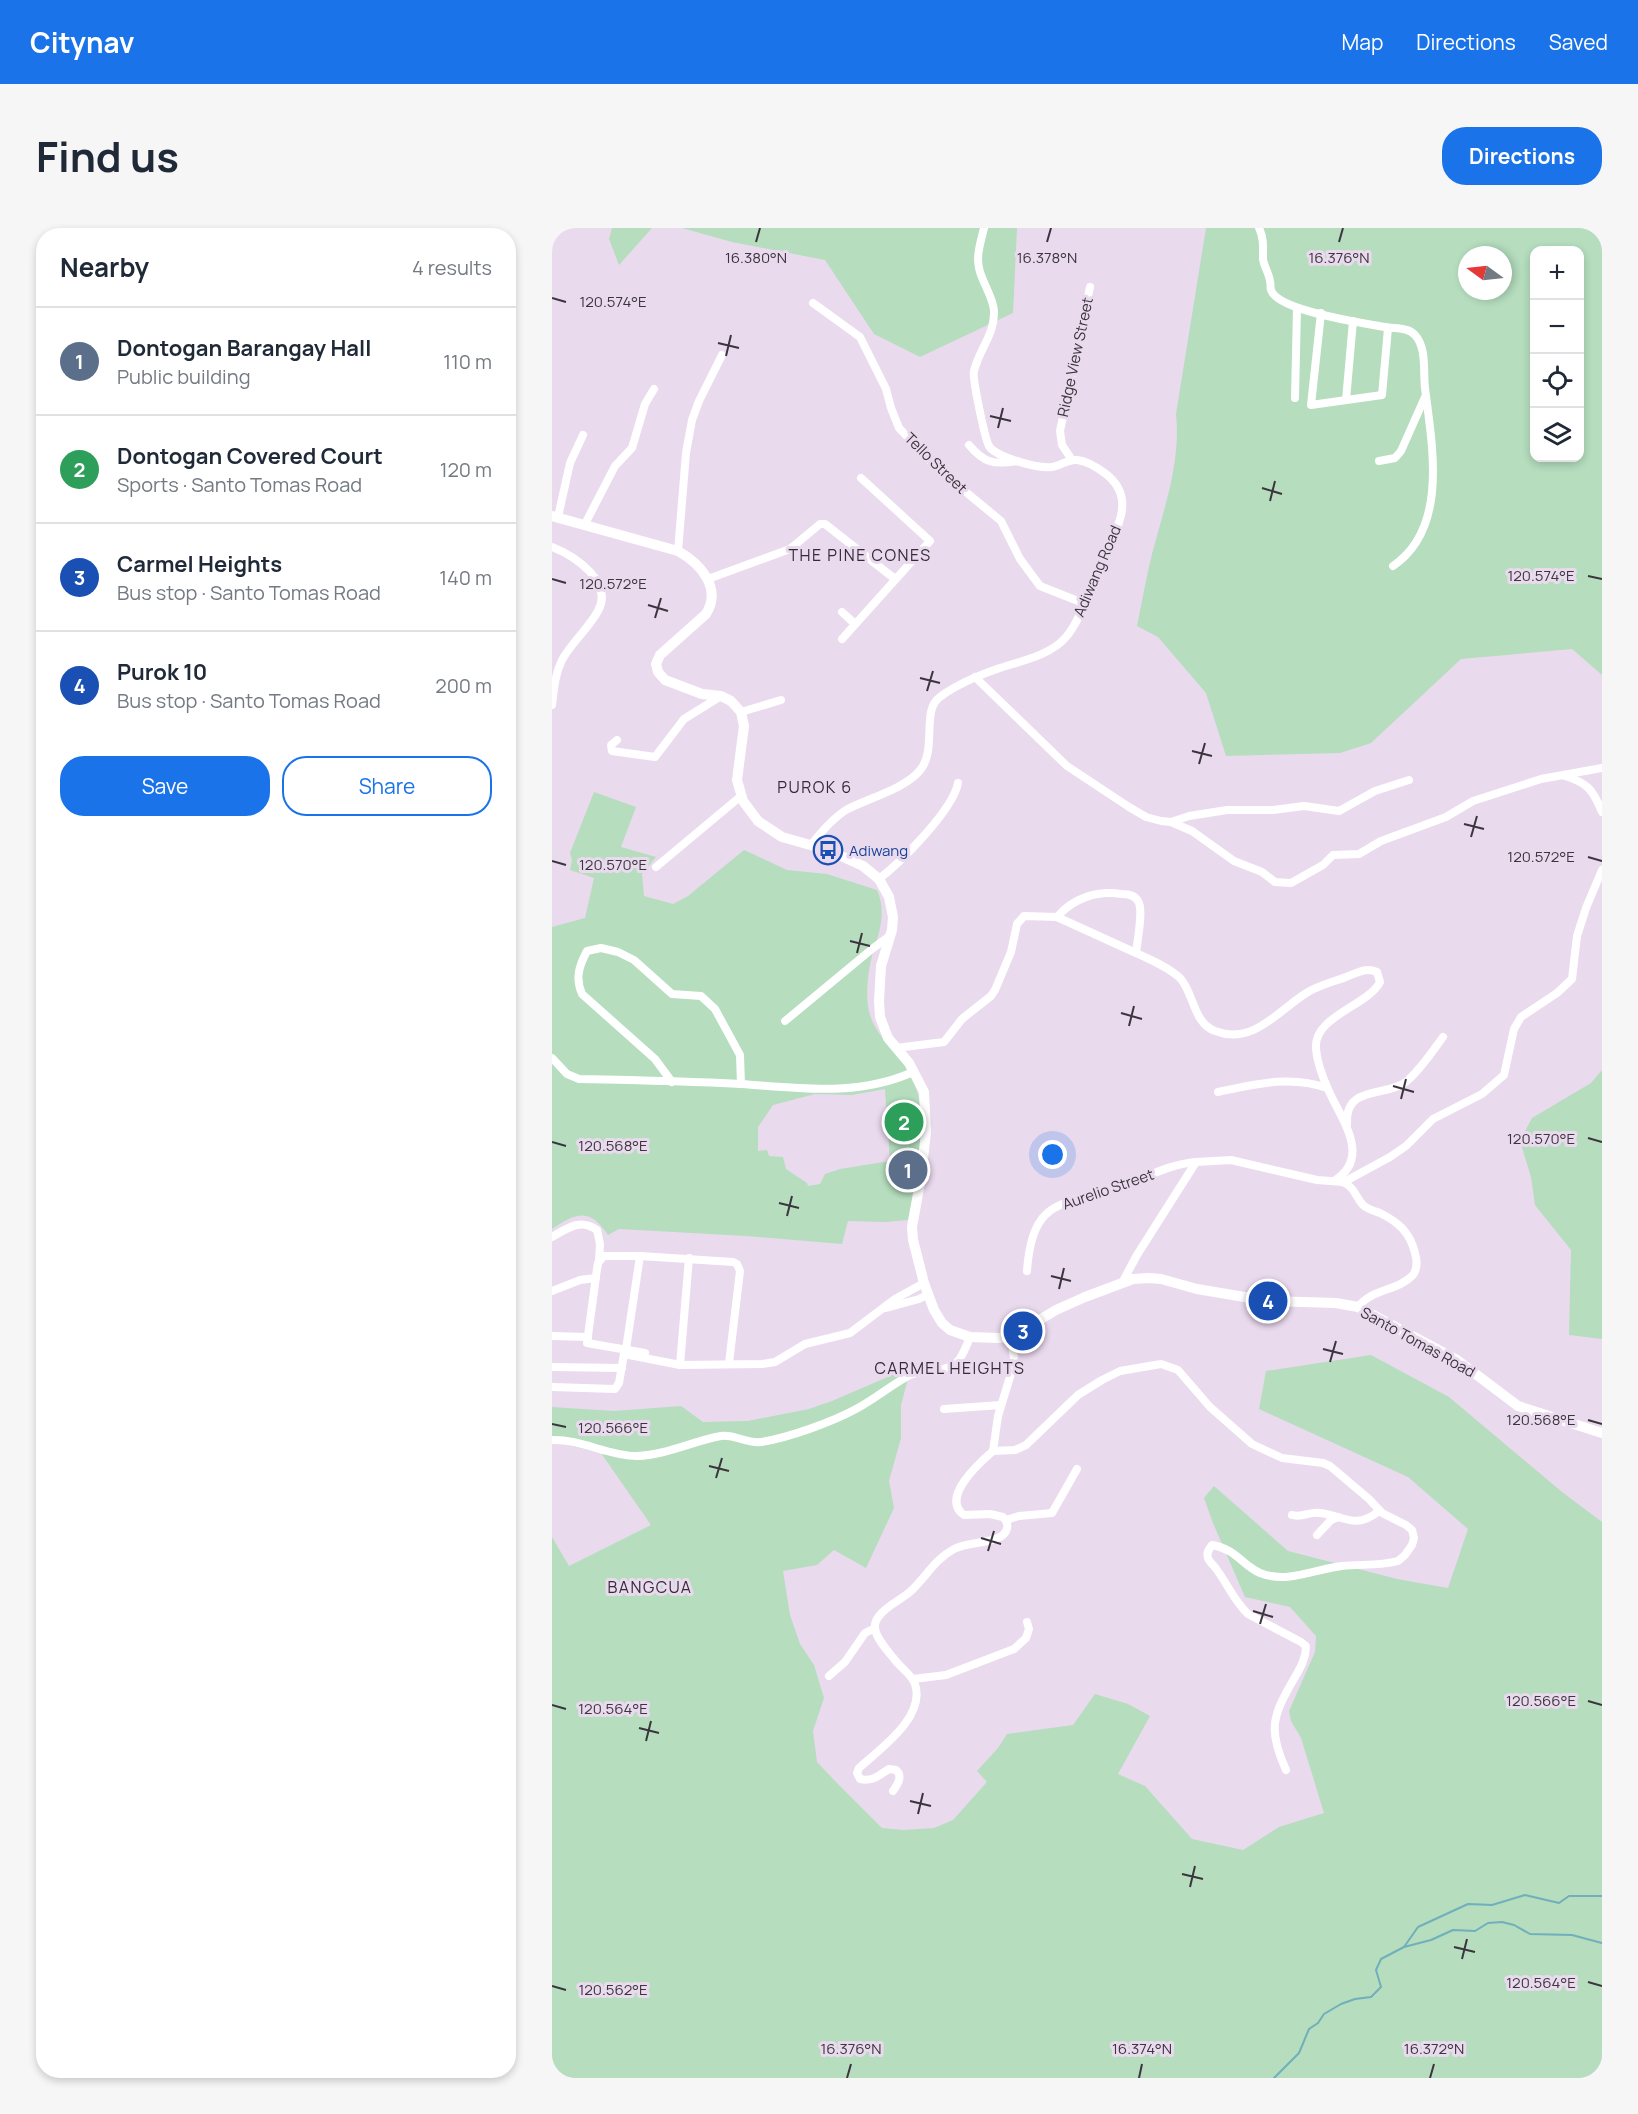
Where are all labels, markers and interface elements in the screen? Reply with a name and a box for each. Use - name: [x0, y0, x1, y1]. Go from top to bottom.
- text: Citynav: [30, 23, 134, 61]
- text: Map: [1342, 28, 1383, 56]
- text: Directions: [1416, 28, 1516, 56]
- text: Saved: [1549, 28, 1608, 56]
- text: Find us: [36, 127, 179, 185]
- button: Directions: [1442, 127, 1602, 185]
- north arrow: [1458, 246, 1512, 300]
- map controls: [1530, 246, 1584, 462]
- button: +: [1530, 246, 1584, 300]
- text: 16.380°N: [725, 247, 787, 268]
- text: 16.378°N: [1017, 247, 1077, 268]
- text: 16.376°N: [1308, 247, 1370, 268]
- text: Nearby: [60, 249, 149, 285]
- text: 4 results: [412, 254, 492, 281]
- text: 120.574°E: [579, 291, 647, 312]
- street label: Ridge View Street: [1052, 295, 1098, 419]
- button: −: [1530, 300, 1584, 354]
- text: Dontogan Barangay Hall: [117, 333, 371, 363]
- text: 1: [75, 348, 84, 375]
- text: 110 m: [443, 348, 492, 375]
- button: locate: [1530, 354, 1584, 408]
- text: Public building: [117, 363, 251, 390]
- button: layers: [1530, 408, 1584, 462]
- street label: Tello Street: [900, 428, 972, 498]
- text: Dontogan Covered Court: [117, 441, 383, 471]
- text: 2: [74, 456, 85, 483]
- text: 120 m: [440, 456, 492, 483]
- text: Sports · Santo Tomas Road: [117, 471, 362, 498]
- street label: Adiwang Road: [1068, 522, 1126, 620]
- district label: THE PINE CONES: [788, 544, 932, 566]
- text: Carmel Heights: [117, 549, 282, 579]
- text: 3: [74, 564, 85, 591]
- text: 140 m: [439, 564, 492, 591]
- text: 120.574°E: [1507, 565, 1575, 586]
- text: 120.572°E: [579, 573, 647, 594]
- text: Bus stop · Santo Tomas Road: [117, 579, 381, 606]
- text: Purok 10: [117, 657, 207, 687]
- text: 4: [73, 672, 86, 699]
- text: 200 m: [435, 672, 492, 699]
- text: Bus stop · Santo Tomas Road: [117, 687, 381, 714]
- button: Save: [60, 756, 270, 816]
- button: Share: [282, 756, 492, 816]
- district label: PUROK 6: [777, 776, 853, 798]
- bus stop icon: Adiwang: [812, 834, 844, 866]
- place label: Adiwang: [849, 840, 908, 861]
- text: 120.572°E: [1507, 846, 1575, 867]
- text: 120.570°E: [579, 854, 647, 875]
- pin: 2: [884, 1100, 924, 1144]
- text: 120.570°E: [1507, 1128, 1575, 1149]
- text: 120.568°E: [578, 1135, 648, 1156]
- your location: [1038, 1140, 1067, 1169]
- pin: 1: [888, 1148, 928, 1192]
- street label: Aurelio Street: [1059, 1164, 1157, 1214]
- pin: 4: [1248, 1278, 1288, 1324]
- street label: Santo Tomas Road: [1357, 1302, 1479, 1382]
- pin: 3: [1004, 1308, 1042, 1354]
- district label: CARMEL HEIGHTS: [875, 1357, 1025, 1379]
- text: 120.568°E: [1506, 1409, 1576, 1430]
- text: 120.566°E: [578, 1417, 648, 1438]
- district label: BANGCUA: [607, 1576, 693, 1598]
- text: 120.566°E: [1506, 1690, 1576, 1711]
- text: 120.564°E: [578, 1698, 648, 1719]
- text: 120.564°E: [1506, 1972, 1576, 1993]
- text: 120.562°E: [578, 1979, 648, 2000]
- text: 16.376°N: [820, 2038, 882, 2059]
- text: 16.374°N: [1112, 2038, 1172, 2059]
- text: 16.372°N: [1404, 2038, 1464, 2059]

